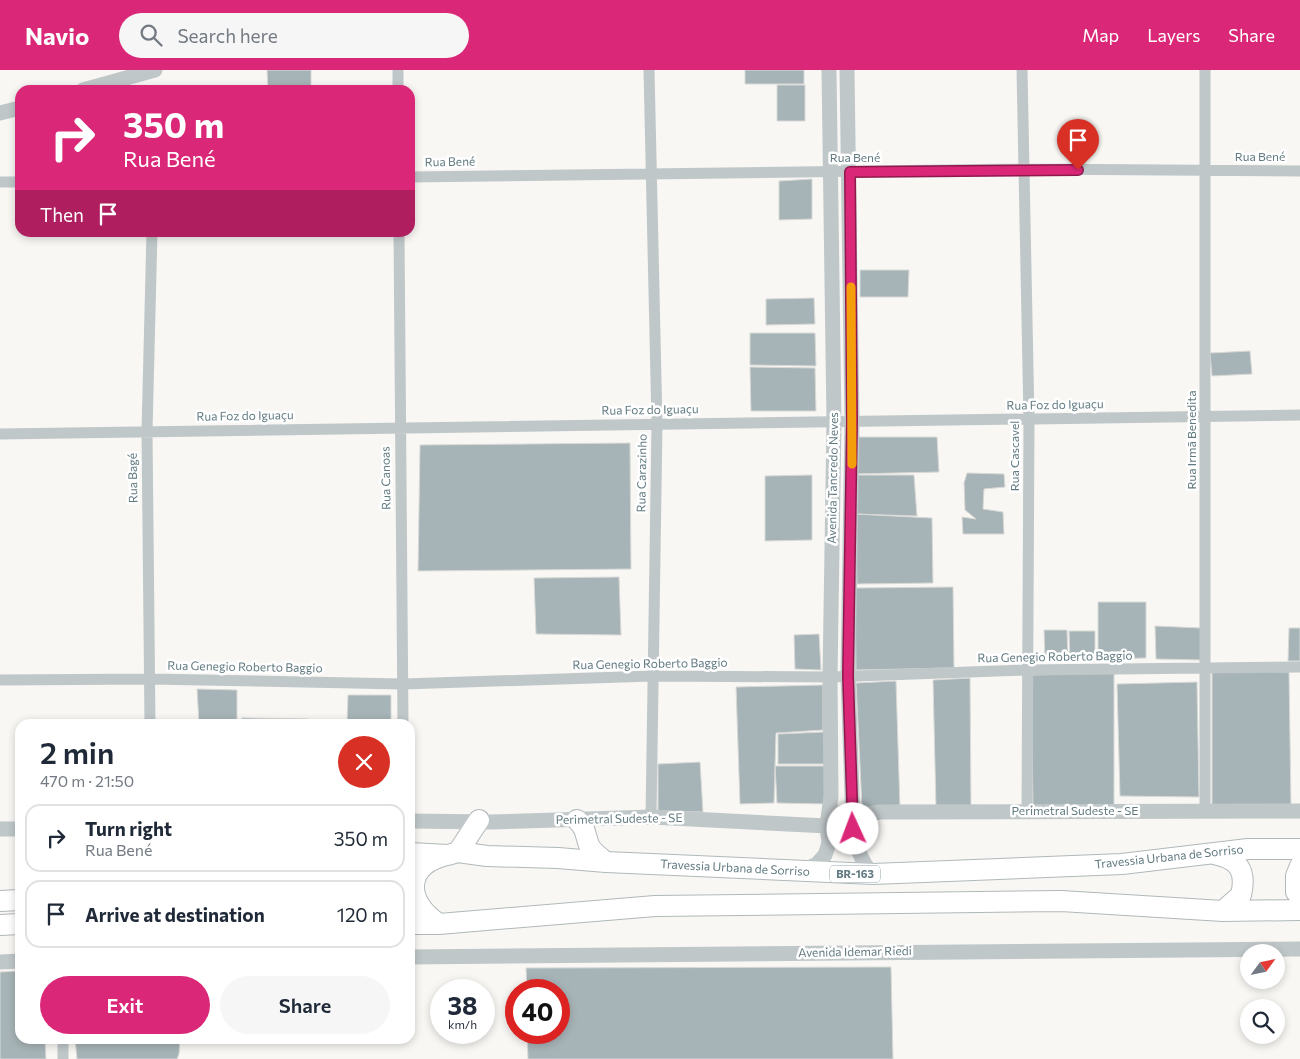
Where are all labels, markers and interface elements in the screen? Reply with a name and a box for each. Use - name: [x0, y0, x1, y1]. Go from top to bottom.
- search box: [119, 13, 469, 58]
- text: Navio: [25, 21, 89, 50]
- icon: search: [137, 21, 165, 49]
- text: Search here: [177, 24, 278, 47]
- text: Map: [1082, 24, 1119, 46]
- text: Layers: [1147, 24, 1200, 46]
- text: Share: [1228, 24, 1275, 46]
- text: 350 m: [123, 102, 224, 145]
- icon: right: [40, 105, 105, 170]
- pin: [1057, 119, 1099, 170]
- icon: arrive: [1064, 126, 1092, 154]
- text: Rua Bené: [123, 145, 216, 172]
- street label: Rua Bené: [1235, 149, 1285, 163]
- street label: Rua Bené: [830, 150, 880, 164]
- street label: Rua Bené: [425, 154, 475, 168]
- icon: arrive: [94, 200, 122, 228]
- text: Then: [40, 203, 84, 226]
- street label: Rua Irmã Benedita: [1184, 391, 1198, 489]
- street label: Rua Foz do Iguaçu: [1006, 396, 1104, 412]
- street label: Rua Foz do Iguaçu: [601, 401, 699, 417]
- street label: Rua Foz do Iguaçu: [196, 407, 294, 423]
- street label: Avenida Tancredo Neves: [824, 412, 840, 544]
- street label: Rua Cascavel: [1007, 421, 1021, 491]
- street label: Rua Carazinho: [633, 434, 649, 512]
- street label: Rua Canoas: [377, 446, 393, 510]
- street label: Rua Bagé: [125, 453, 139, 503]
- street label: Rua Genegio Roberto Baggio: [977, 648, 1133, 664]
- street label: Rua Genegio Roberto Baggio: [572, 655, 728, 671]
- street label: Rua Genegio Roberto Baggio: [167, 658, 323, 674]
- text: 2 min: [40, 733, 114, 770]
- button: close: [338, 736, 390, 788]
- text: 470 m · 21:50: [40, 771, 134, 790]
- position arrow: [826, 802, 878, 854]
- street label: Perimetral Sudeste - SE: [1012, 803, 1138, 817]
- street label: Perimetral Sudeste - SE: [555, 810, 683, 826]
- text: Turn right: [85, 817, 172, 840]
- icon: right: [42, 824, 70, 852]
- text: 350 m: [334, 827, 388, 850]
- text: Rua Bené: [85, 840, 152, 859]
- street label: Travessia Urbana de Sorriso: [1094, 841, 1244, 871]
- street label: Travessia Urbana de Sorriso: [660, 856, 810, 878]
- road number: BR-163: [830, 866, 880, 882]
- icon: arrive: [42, 900, 70, 928]
- text: Arrive at destination: [85, 903, 265, 926]
- text: 120 m: [337, 903, 388, 926]
- street label: Avenida Idemar Riedi: [798, 943, 912, 959]
- north arrow: [1240, 944, 1285, 989]
- map controls: [1240, 944, 1285, 1044]
- button: Exit: [40, 976, 210, 1034]
- button: Share: [220, 976, 390, 1034]
- speed limit sign: 40: [505, 979, 570, 1044]
- text: 38: [447, 990, 478, 1020]
- button: search: [1240, 999, 1285, 1044]
- text: km/h: [448, 1017, 477, 1031]

